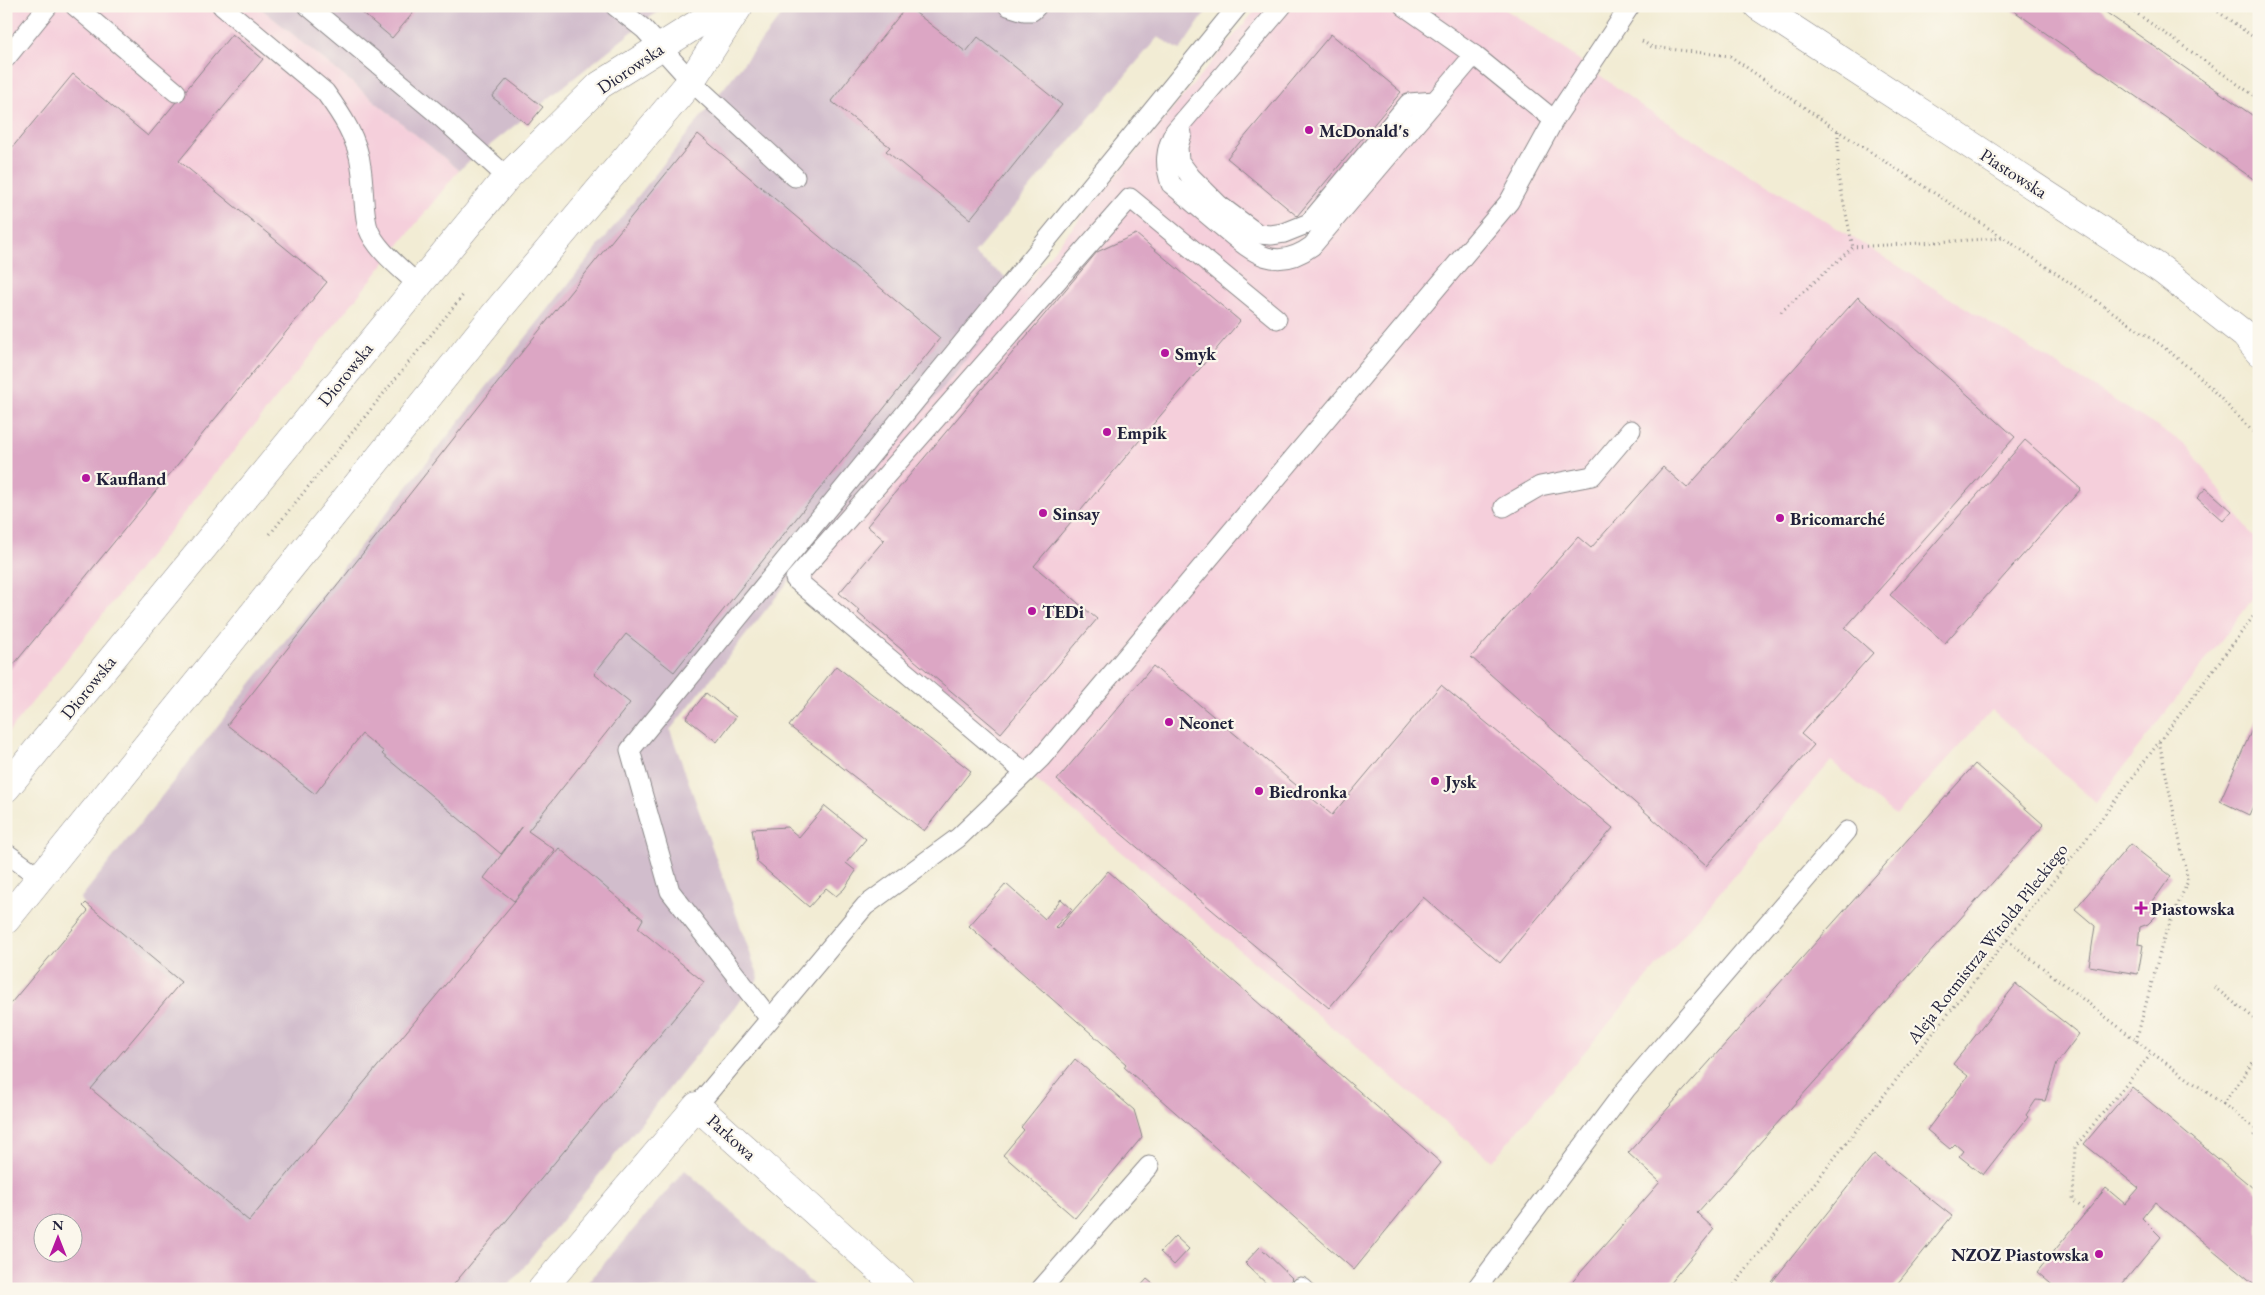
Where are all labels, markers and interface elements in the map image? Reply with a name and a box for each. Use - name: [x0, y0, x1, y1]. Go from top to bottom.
- street label: Diorowska: [592, 37, 668, 99]
- place label: McDonald's: [1319, 119, 1409, 142]
- marker: McDonald's: [1303, 124, 1315, 136]
- street label: Piastowska: [1976, 143, 2053, 204]
- street label: Diorowska: [312, 337, 378, 411]
- place label: Smyk: [1175, 342, 1217, 365]
- marker: Smyk: [1159, 347, 1171, 359]
- place label: Empik: [1117, 421, 1168, 444]
- marker: Empik: [1101, 426, 1113, 438]
- place label: Kaufland: [96, 467, 166, 490]
- marker: Kaufland: [80, 472, 92, 484]
- place label: Sinsay: [1053, 502, 1100, 525]
- marker: Sinsay: [1037, 507, 1049, 519]
- place label: Bricomarché: [1790, 507, 1885, 530]
- marker: Bricomarché: [1774, 512, 1786, 524]
- place label: TEDi: [1042, 600, 1085, 623]
- marker: TEDi: [1026, 605, 1038, 617]
- street label: Diorowska: [55, 650, 121, 724]
- place label: Neonet: [1179, 711, 1234, 734]
- marker: Neonet: [1163, 716, 1175, 728]
- place label: Jysk: [1443, 770, 1478, 793]
- marker: Jysk: [1429, 775, 1441, 787]
- place label: Biedronka: [1269, 780, 1347, 803]
- marker: Biedronka: [1253, 785, 1265, 797]
- street label: Aleja Rotmistrza Witolda Pileckiego: [1901, 838, 2072, 1049]
- place label: Piastowska: [2151, 897, 2235, 920]
- marker: Piastowska: [2135, 902, 2147, 914]
- street label: Parkowa: [703, 1109, 762, 1166]
- north arrow: [32, 1212, 82, 1262]
- text: N: [52, 1216, 64, 1234]
- place label: NZOZ Piastowska: [1951, 1243, 2089, 1266]
- marker: NZOZ Piastowska: [2093, 1248, 2105, 1260]

